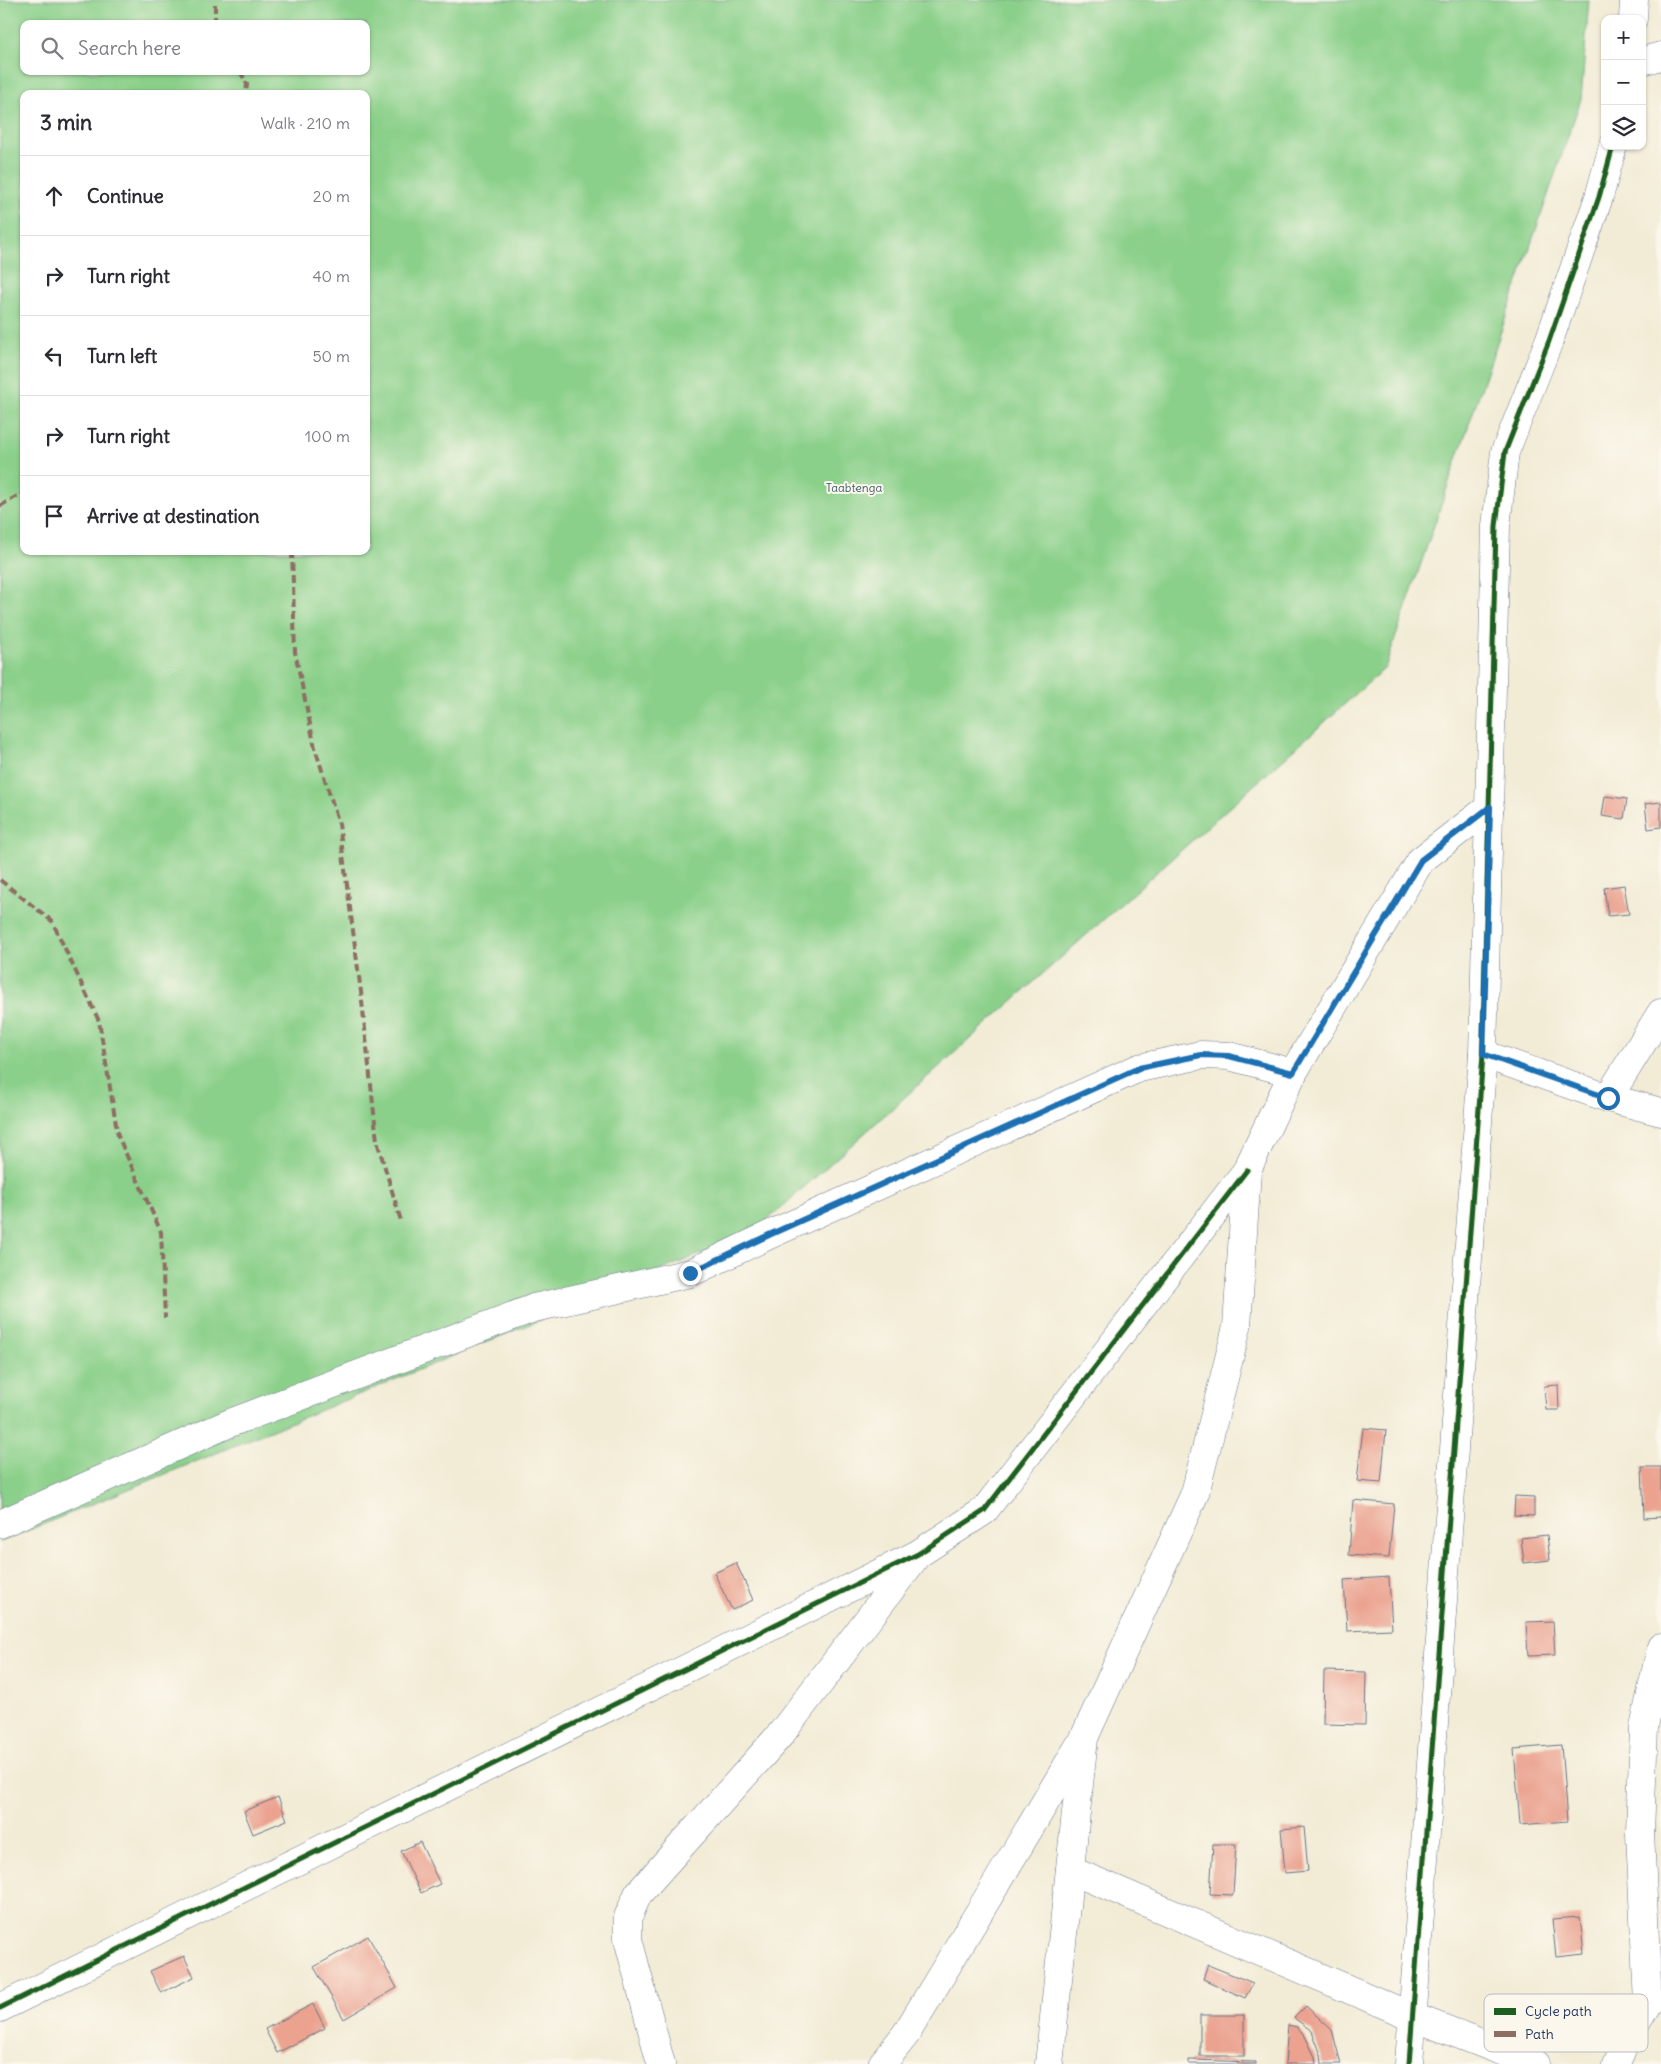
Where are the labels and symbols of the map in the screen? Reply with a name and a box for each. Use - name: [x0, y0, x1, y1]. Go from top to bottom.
- park label: Taabtenga: [826, 480, 882, 495]
- route start: [1597, 1087, 1620, 1110]
- route end: [679, 1262, 702, 1285]
- legend: [1484, 1994, 1648, 2052]
- text: Cycle path: [1525, 2002, 1592, 2020]
- text: Path: [1525, 2025, 1554, 2043]

